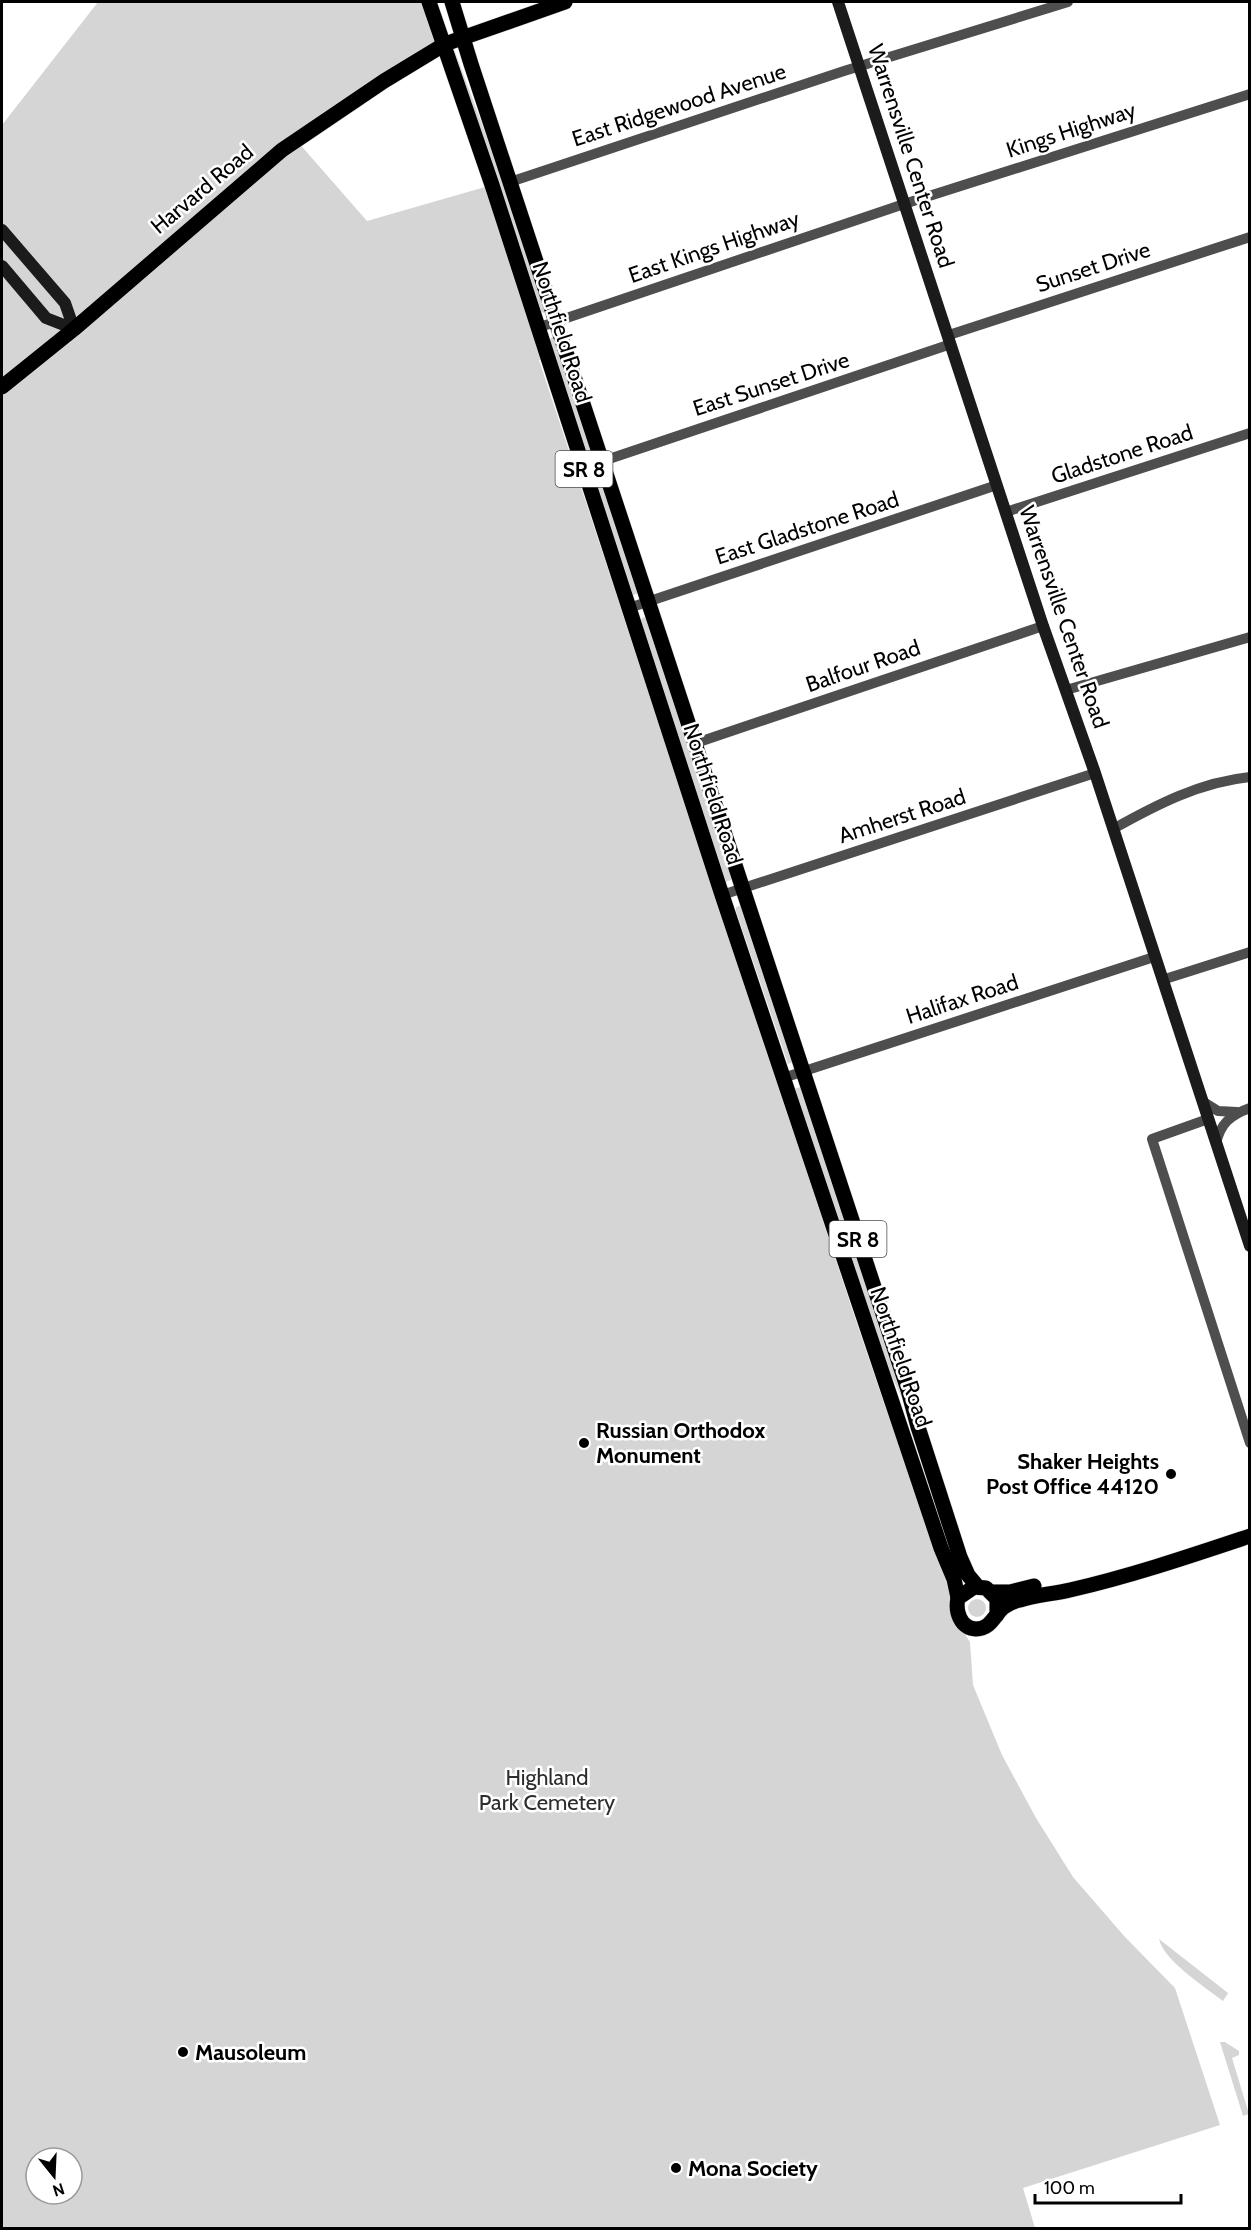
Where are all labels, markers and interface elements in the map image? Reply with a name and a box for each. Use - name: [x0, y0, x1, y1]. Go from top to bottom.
- street label: Warrensville Center Road: [862, 41, 960, 271]
- street label: East Ridgewood Avenue: [569, 58, 789, 152]
- street label: Kings Highway: [1003, 96, 1139, 164]
- street label: Harvard Road: [145, 138, 259, 240]
- street label: East Kings Highway: [625, 205, 803, 289]
- street label: Sunset Drive: [1032, 236, 1154, 298]
- street label: Northfield Road: [527, 258, 597, 406]
- street label: East Sunset Drive: [689, 346, 853, 422]
- street label: Gladstone Road: [1048, 418, 1196, 490]
- road number: SR 8: [556, 451, 612, 487]
- street label: East Gladstone Road: [712, 486, 902, 570]
- street label: Warrensville Center Road: [1013, 502, 1115, 732]
- street label: Balfour Road: [802, 634, 924, 698]
- street label: Northfield Road: [678, 720, 748, 868]
- street label: Amherst Road: [835, 783, 969, 849]
- street label: Halifax Road: [902, 968, 1022, 1030]
- road number: SR 8: [830, 1221, 886, 1257]
- street label: Northfield Road: [864, 1283, 938, 1431]
- place label: Russian Orthodox Monument: [596, 1417, 765, 1469]
- marker: Russian Orthodox Monument: [577, 1436, 591, 1450]
- place label: Shaker Heights Post Office 44120: [986, 1448, 1159, 1500]
- marker: Shaker Heights Post Office 44120: [1164, 1467, 1178, 1481]
- park label: Highland Park Cemetery: [479, 1764, 615, 1816]
- place label: Mausoleum: [195, 2039, 306, 2066]
- marker: Mausoleum: [176, 2045, 190, 2059]
- north arrow: [24, 2146, 84, 2206]
- place label: Mona Society: [688, 2155, 818, 2182]
- marker: Mona Society: [669, 2161, 683, 2175]
- scale bar: [1035, 2167, 1180, 2205]
- text: 100 m: [1044, 2177, 1095, 2199]
- text: N: [50, 2179, 67, 2201]

